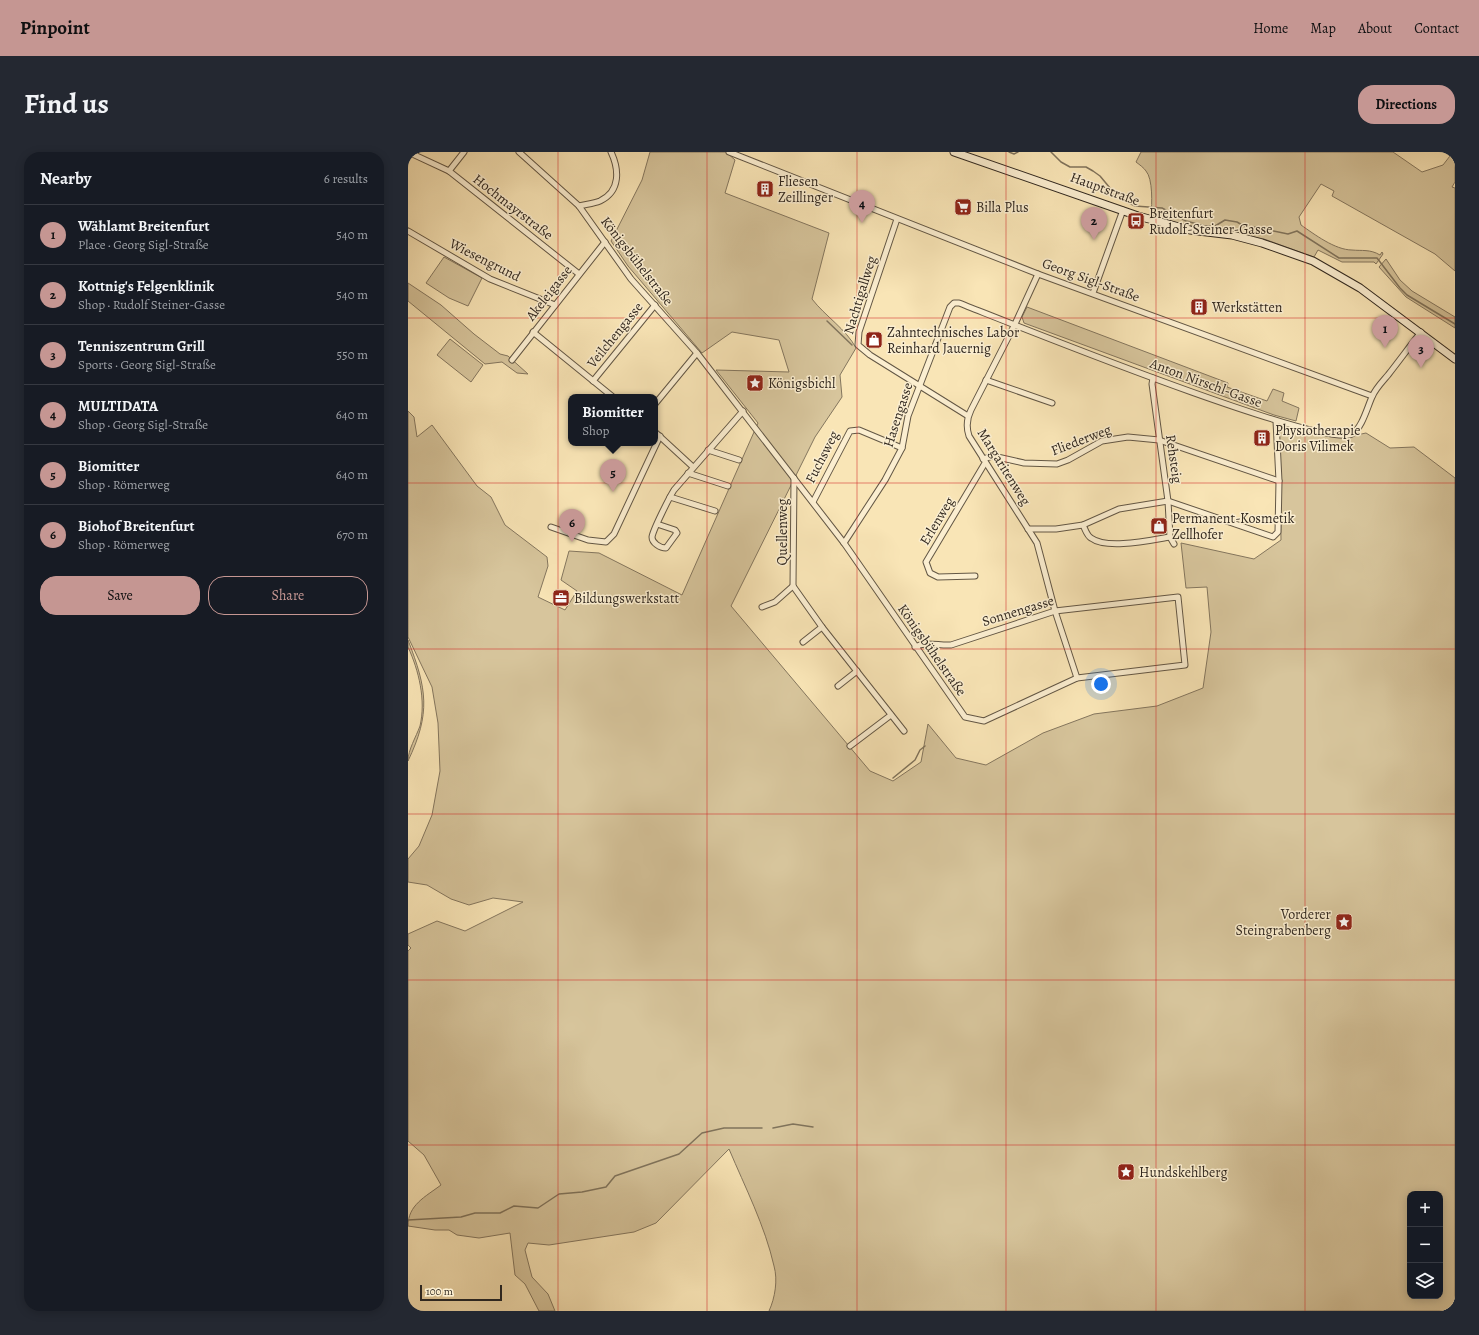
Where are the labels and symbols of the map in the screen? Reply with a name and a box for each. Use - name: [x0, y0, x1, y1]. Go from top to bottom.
- street label: Hauptstraße: [1067, 168, 1143, 210]
- street label: Hochmayrstraße: [469, 170, 557, 244]
- place label: Fliesen Zeillinger: [778, 172, 834, 207]
- building icon: Fliesen Zeillinger: [755, 179, 775, 199]
- pin: 4: [849, 190, 875, 223]
- supermarket icon: Billa Plus: [953, 197, 973, 217]
- place label: Billa Plus: [976, 198, 1029, 217]
- place label: Breitenfurt Rudolf-Steiner-Gasse: [1149, 204, 1272, 239]
- pin: 2: [1081, 207, 1107, 240]
- bus stop icon: Breitenfurt Rudolf-Steiner-Gasse: [1126, 211, 1146, 231]
- street label: Königsbühelstraße: [596, 213, 678, 309]
- street label: Wiesengrund: [445, 234, 524, 286]
- street label: Nachtigallweg: [839, 253, 881, 337]
- street label: Georg Sigl-Straße: [1039, 253, 1143, 307]
- street label: Akeleigasse: [521, 261, 577, 325]
- building icon: Werkstätten: [1189, 297, 1209, 317]
- street label: Veilchengasse: [582, 298, 647, 373]
- place label: Werkstätten: [1211, 298, 1283, 317]
- pin: 1: [1372, 315, 1398, 348]
- place label: Zahntechnisches Labor Reinhard Jauernig: [887, 323, 1020, 358]
- shop icon: Zahntechnisches Labor Reinhard Jauernig: [864, 330, 884, 350]
- pin: 3: [1408, 335, 1434, 368]
- street label: Anton Nirschl-Gasse: [1146, 354, 1265, 412]
- place icon: Königsbichl: [745, 373, 765, 393]
- place label: Königsbichl: [768, 374, 836, 393]
- street label: Hasengasse: [879, 380, 917, 450]
- street label: Fliederweg: [1048, 420, 1114, 460]
- place label: Physiotherapie Doris Vilimek: [1275, 421, 1360, 456]
- street label: Margaritenweg: [973, 425, 1035, 509]
- street label: Fuchsweg: [801, 427, 843, 487]
- building icon: Physiotherapie Doris Vilimek: [1252, 428, 1272, 448]
- street label: Rehsteig: [1161, 433, 1187, 485]
- pin: 5: [600, 459, 626, 492]
- street label: Erlenweg: [915, 493, 959, 549]
- street label: Quellenweg: [773, 499, 792, 565]
- pin: 6: [559, 509, 585, 542]
- place label: Permanent-Kosmetik Zellhofer: [1172, 509, 1294, 544]
- shop icon: Permanent-Kosmetik Zellhofer: [1149, 516, 1169, 536]
- office icon: Bildungswerkstatt: [551, 588, 571, 608]
- place label: Bildungswerkstatt: [574, 589, 680, 608]
- street label: Sonnengasse: [980, 591, 1056, 631]
- street label: Königsbühelstraße: [893, 600, 971, 700]
- your location: [1091, 674, 1111, 694]
- place label: Vorderer Steingrabenberg: [1235, 905, 1332, 940]
- place icon: Vorderer Steingrabenberg: [1334, 912, 1354, 932]
- place icon: Hundskehlberg: [1116, 1162, 1136, 1182]
- place label: Hundskehlberg: [1139, 1163, 1228, 1182]
- scale bar: [420, 1283, 502, 1302]

